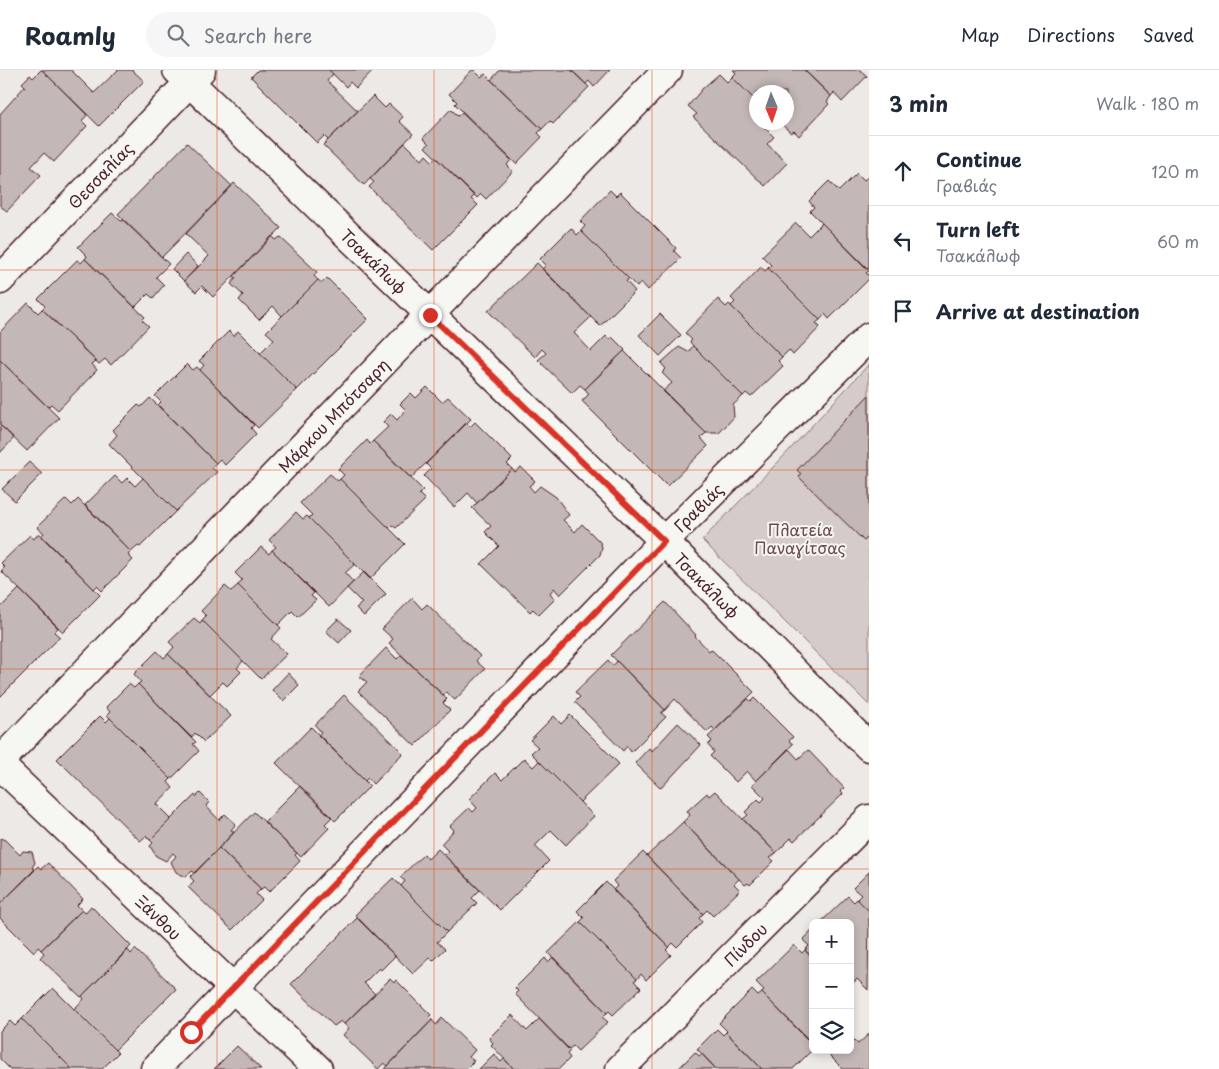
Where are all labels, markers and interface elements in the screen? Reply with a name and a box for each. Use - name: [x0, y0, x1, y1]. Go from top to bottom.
- search box: [146, 12, 496, 57]
- text: Roamly: [25, 17, 116, 53]
- icon: search: [164, 21, 192, 49]
- text: Search here: [204, 21, 312, 49]
- text: Map: [961, 21, 999, 48]
- text: Directions: [1027, 21, 1115, 48]
- text: Saved: [1143, 21, 1194, 48]
- north arrow: [749, 85, 794, 130]
- text: 3 min: [889, 87, 948, 119]
- text: Walk · 180 m: [1096, 91, 1199, 115]
- street label: Θεσσαλίας: [62, 136, 138, 214]
- text: Continue: [936, 145, 1022, 173]
- icon: ahead: [889, 157, 917, 185]
- text: 120 m: [1152, 159, 1199, 183]
- text: Γραβιάς: [936, 173, 997, 197]
- text: Turn left: [936, 215, 1020, 243]
- street label: Τσακάλωφ: [335, 223, 413, 299]
- icon: left: [889, 227, 917, 255]
- text: 60 m: [1157, 229, 1199, 253]
- text: Τσακάλωφ: [936, 243, 1020, 267]
- icon: arrive: [889, 297, 917, 325]
- text: Arrive at destination: [936, 297, 1140, 325]
- route end: [419, 304, 442, 327]
- street label: Μάρκου Μπότσαρη: [272, 353, 394, 477]
- street label: Γραβιάς: [668, 477, 728, 537]
- park label: Πλατεία Παναγίτσας: [754, 517, 846, 559]
- street label: Τσακάλωφ: [669, 547, 745, 623]
- street label: Ξάνθου: [131, 889, 187, 945]
- street label: Πίνδου: [718, 917, 772, 971]
- map controls: [809, 919, 854, 1054]
- button: +: [809, 919, 854, 964]
- button: −: [809, 964, 854, 1009]
- button: layers: [809, 1009, 854, 1054]
- route start: [180, 1021, 203, 1044]

